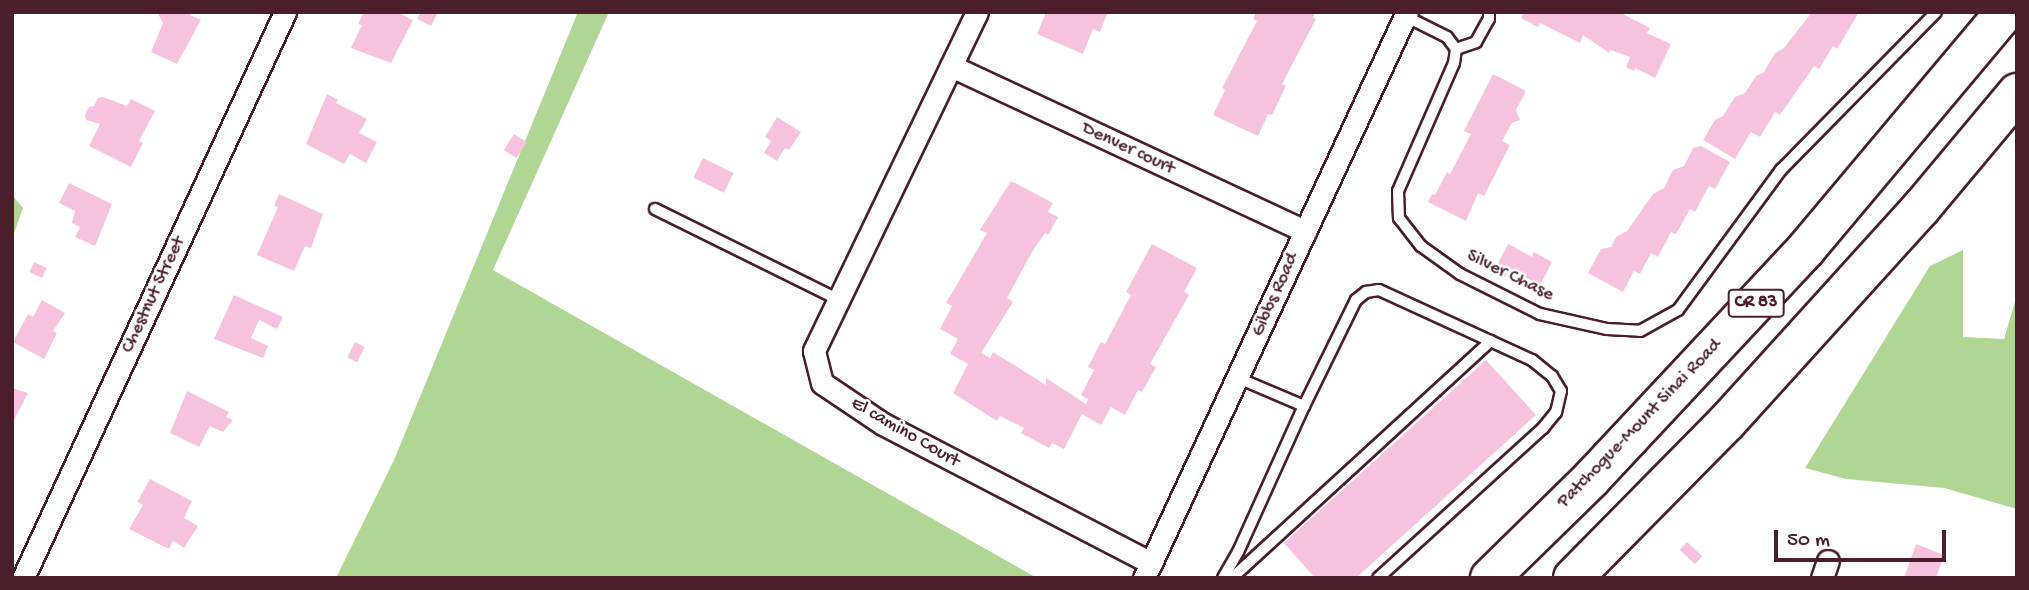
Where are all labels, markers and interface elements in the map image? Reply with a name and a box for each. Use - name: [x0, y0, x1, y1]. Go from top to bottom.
- street label: Denver court: [1078, 117, 1178, 181]
- street label: Chestnut Street: [117, 233, 191, 357]
- street label: Silver Chase: [1463, 245, 1557, 307]
- street label: Gibbs Road: [1247, 250, 1305, 340]
- road number: CR 83: [1726, 288, 1786, 318]
- street label: Patchogue-Mount Sinai Road: [1553, 335, 1727, 513]
- street label: El camino Court: [846, 393, 964, 473]
- scale bar: [1777, 516, 1948, 560]
- text: 50 m: [1787, 529, 1830, 554]

